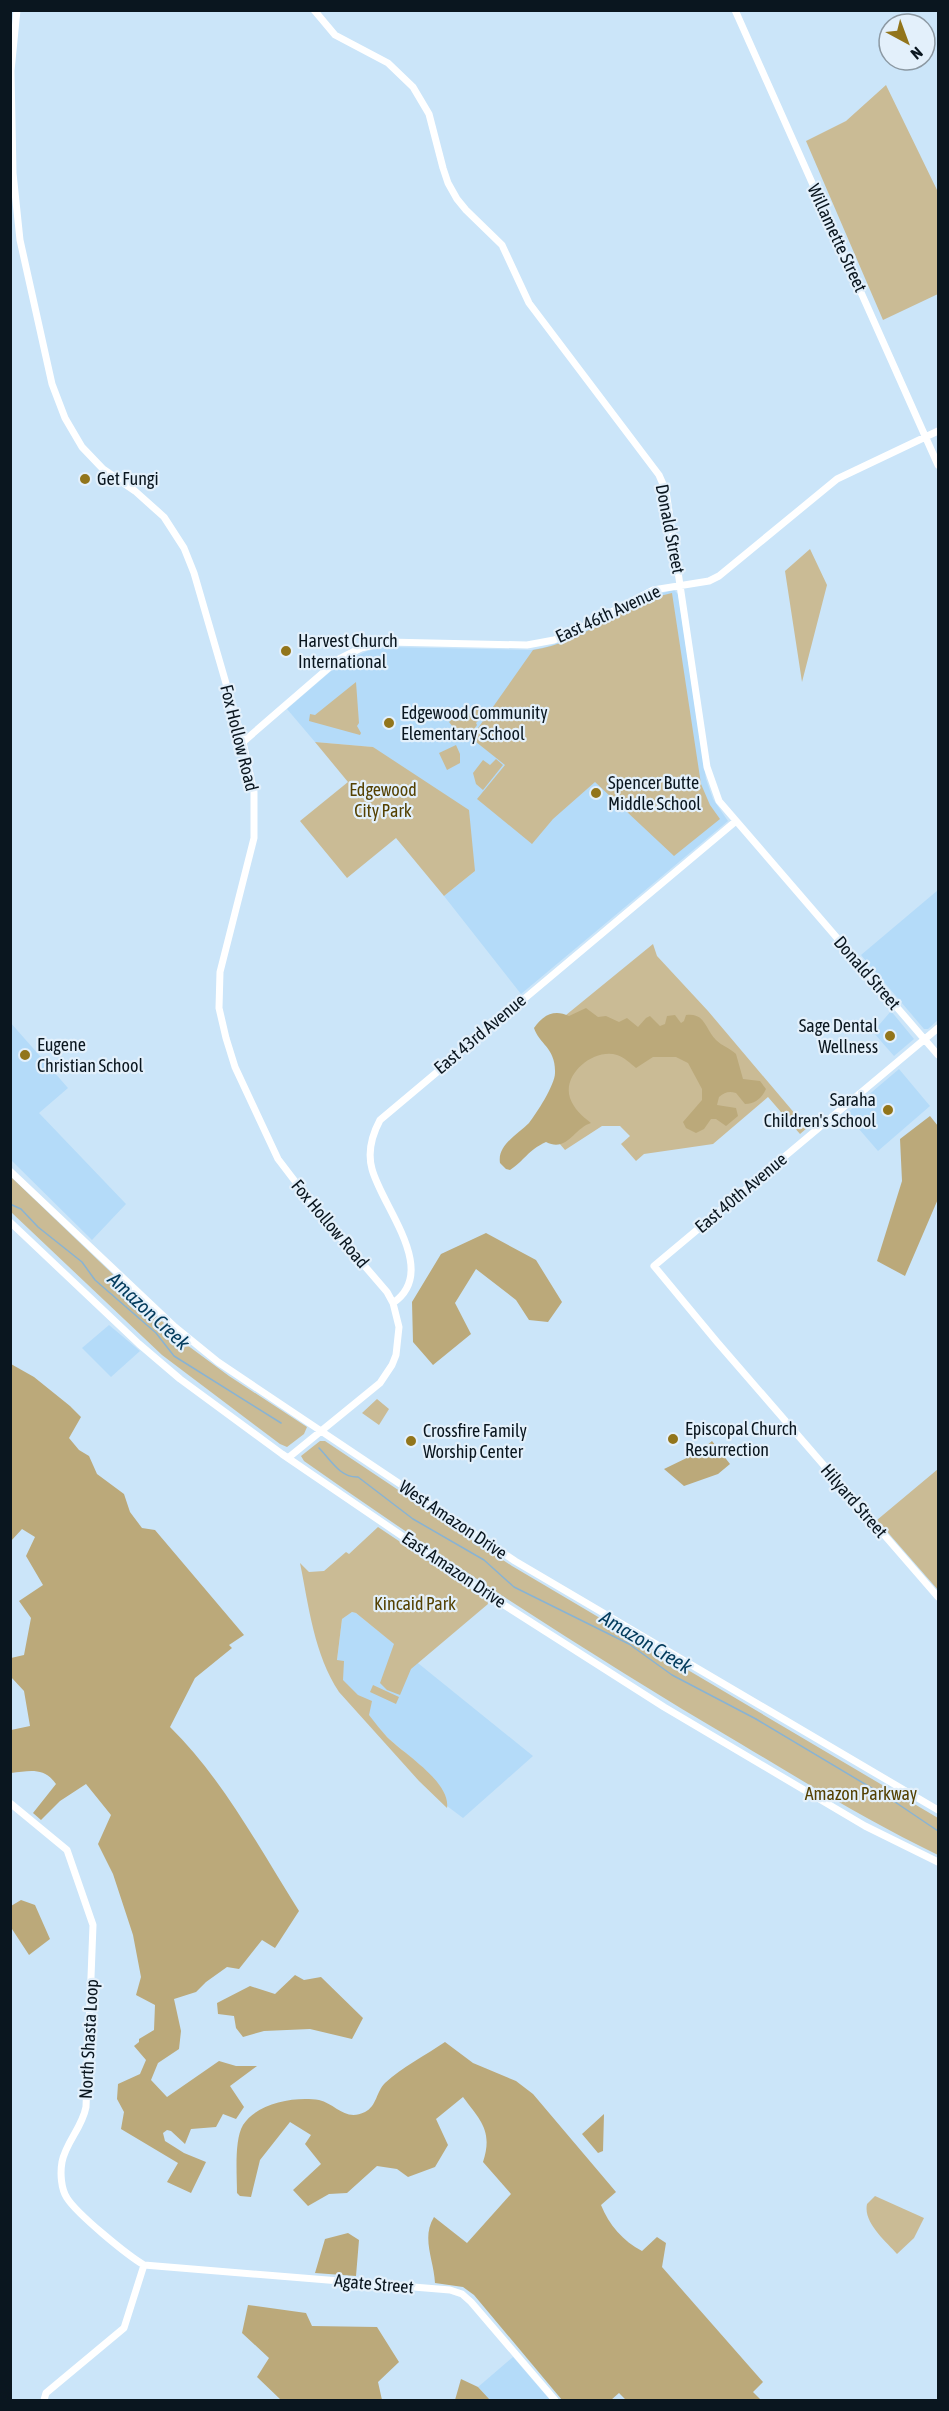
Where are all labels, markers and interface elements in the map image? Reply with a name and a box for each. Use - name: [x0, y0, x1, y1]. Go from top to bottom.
- north arrow: [877, 12, 937, 72]
- text: N: [907, 43, 926, 63]
- street label: Willamette Street: [803, 181, 872, 295]
- place label: Get Fungi: [97, 468, 159, 489]
- marker: Get Fungi: [78, 472, 92, 486]
- street label: Donald Street: [652, 482, 689, 575]
- street label: East 46th Avenue: [552, 580, 664, 647]
- place label: Harvest Church International: [298, 630, 398, 672]
- marker: Harvest Church International: [279, 644, 293, 658]
- street label: Fox Hollow Road: [216, 682, 263, 793]
- place label: Edgewood Community Elementary School: [401, 702, 548, 744]
- marker: Edgewood Community Elementary School: [382, 716, 396, 730]
- place label: Spencer Butte Middle School: [608, 772, 701, 814]
- park label: Edgewood City Park: [349, 779, 417, 821]
- marker: Spencer Butte Middle School: [589, 786, 603, 800]
- street label: Donald Street: [830, 932, 905, 1014]
- street label: East 43rd Avenue: [430, 989, 530, 1078]
- place label: Sage Dental Wellness: [799, 1015, 878, 1057]
- marker: Sage Dental Wellness: [883, 1029, 897, 1043]
- place label: Eugene Christian School: [37, 1034, 143, 1076]
- marker: Eugene Christian School: [18, 1048, 32, 1062]
- place label: Saraha Children's School: [764, 1089, 876, 1131]
- marker: Saraha Children's School: [881, 1103, 895, 1117]
- street label: East 40th Avenue: [691, 1148, 791, 1237]
- street label: Fox Hollow Road: [287, 1175, 373, 1272]
- water label: Amazon Creek: [103, 1266, 195, 1354]
- place label: Episcopal Church Resurrection: [685, 1418, 797, 1460]
- place label: Crossfire Family Worship Center: [423, 1420, 527, 1462]
- marker: Episcopal Church Resurrection: [666, 1432, 680, 1446]
- marker: Crossfire Family Worship Center: [404, 1434, 418, 1448]
- street label: Hilyard Street: [817, 1460, 892, 1542]
- street label: West Amazon Drive: [395, 1476, 511, 1563]
- street label: East Amazon Drive: [398, 1527, 510, 1612]
- park label: Kincaid Park: [374, 1593, 456, 1614]
- water label: Amazon Creek: [595, 1605, 697, 1678]
- park label: Amazon Parkway: [805, 1783, 917, 1804]
- street label: North Shasta Loop: [75, 1978, 102, 2099]
- street label: Agate Street: [333, 2270, 415, 2297]

